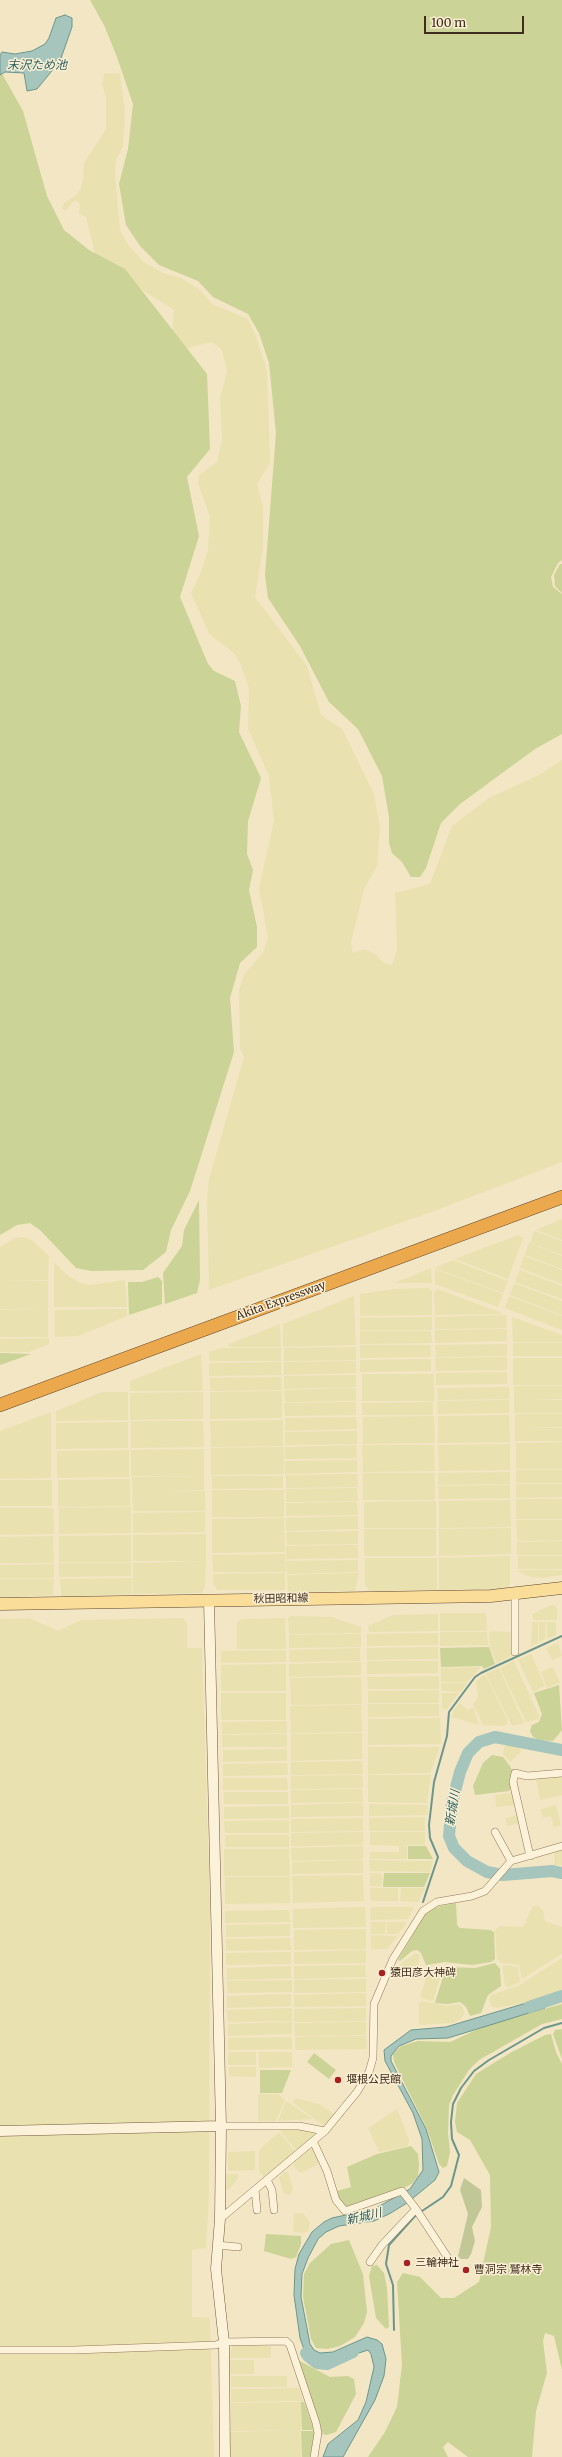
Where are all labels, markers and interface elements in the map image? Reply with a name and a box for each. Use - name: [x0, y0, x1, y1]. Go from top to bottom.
- scale bar: [426, 8, 526, 34]
- text: 100 m: [431, 15, 466, 30]
- water label: 末沢ため池: [7, 59, 67, 73]
- street label: Akita Expressway: [234, 1279, 328, 1323]
- street label: 秋田昭和線: [253, 1592, 309, 1606]
- water label: 新城川: [443, 1789, 463, 1827]
- place label: 猿田彦大神碑: [390, 1966, 456, 1980]
- marker: 猿田彦大神碑: [377, 1968, 387, 1978]
- place label: 堰根公民館: [346, 2073, 401, 2087]
- marker: 堰根公民館: [333, 2075, 343, 2085]
- water label: 新城川: [345, 2206, 383, 2228]
- place label: 三輪神社: [415, 2256, 459, 2270]
- marker: 三輪神社: [402, 2258, 412, 2268]
- place label: 曹洞宗 鷲林寺: [474, 2263, 543, 2277]
- marker: 曹洞宗 鷲林寺: [461, 2265, 471, 2275]

